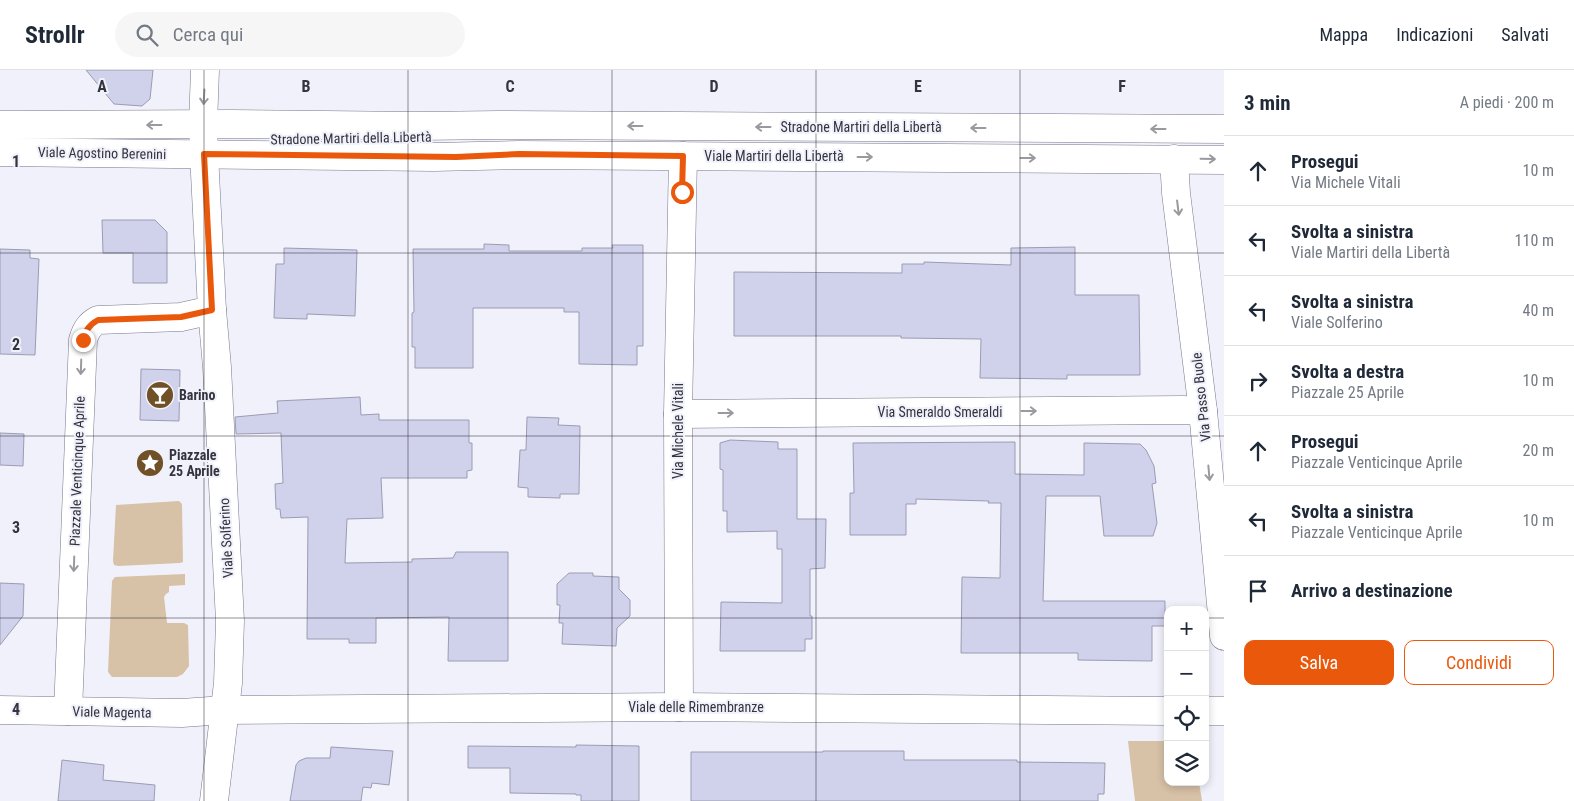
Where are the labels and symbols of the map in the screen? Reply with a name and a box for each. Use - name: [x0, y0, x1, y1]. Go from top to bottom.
- text: A: [97, 77, 107, 96]
- text: B: [302, 77, 311, 96]
- text: C: [505, 77, 515, 96]
- text: D: [709, 77, 719, 96]
- text: E: [914, 77, 922, 96]
- text: F: [1118, 77, 1126, 96]
- one-way arrow: [200, 89, 209, 105]
- street label: Stradone Martiri della Libertà: [780, 119, 942, 135]
- one-way arrow: [146, 120, 162, 130]
- one-way arrow: [627, 121, 644, 131]
- one-way arrow: [755, 122, 772, 132]
- one-way arrow: [970, 123, 986, 133]
- one-way arrow: [1150, 124, 1166, 134]
- street label: Stradone Martiri della Libertà: [270, 129, 432, 147]
- street label: Viale Agostino Berenini: [38, 144, 166, 162]
- street label: Viale Martiri della Libertà: [704, 148, 844, 164]
- text: 1: [12, 152, 20, 171]
- one-way arrow: [856, 152, 873, 162]
- one-way arrow: [1019, 153, 1035, 163]
- one-way arrow: [1199, 154, 1215, 164]
- route start: [671, 181, 694, 204]
- one-way arrow: [1173, 199, 1183, 215]
- route end: [72, 329, 95, 352]
- text: 2: [12, 335, 20, 354]
- street label: Via Passo Buole: [1188, 351, 1214, 442]
- one-way arrow: [76, 358, 85, 374]
- bar icon: Barino: [145, 380, 175, 410]
- street label: Via Michele Vitali: [670, 383, 686, 479]
- place label: Barino: [179, 387, 216, 403]
- street label: Piazzale Venticinque Aprile: [66, 395, 88, 546]
- street label: Via Smeraldo Smeraldi: [878, 404, 1002, 420]
- one-way arrow: [1020, 406, 1037, 416]
- one-way arrow: [718, 409, 734, 418]
- place label: Piazzale 25 Aprile: [169, 447, 220, 479]
- place icon: Piazzale 25 Aprile: [135, 448, 165, 478]
- one-way arrow: [1204, 465, 1213, 481]
- street label: Viale Solferino: [216, 497, 236, 579]
- text: 3: [12, 518, 20, 537]
- one-way arrow: [69, 556, 78, 572]
- street label: Viale delle Rimembranze: [628, 699, 764, 715]
- text: 4: [12, 700, 20, 719]
- street label: Viale Magenta: [72, 703, 152, 721]

